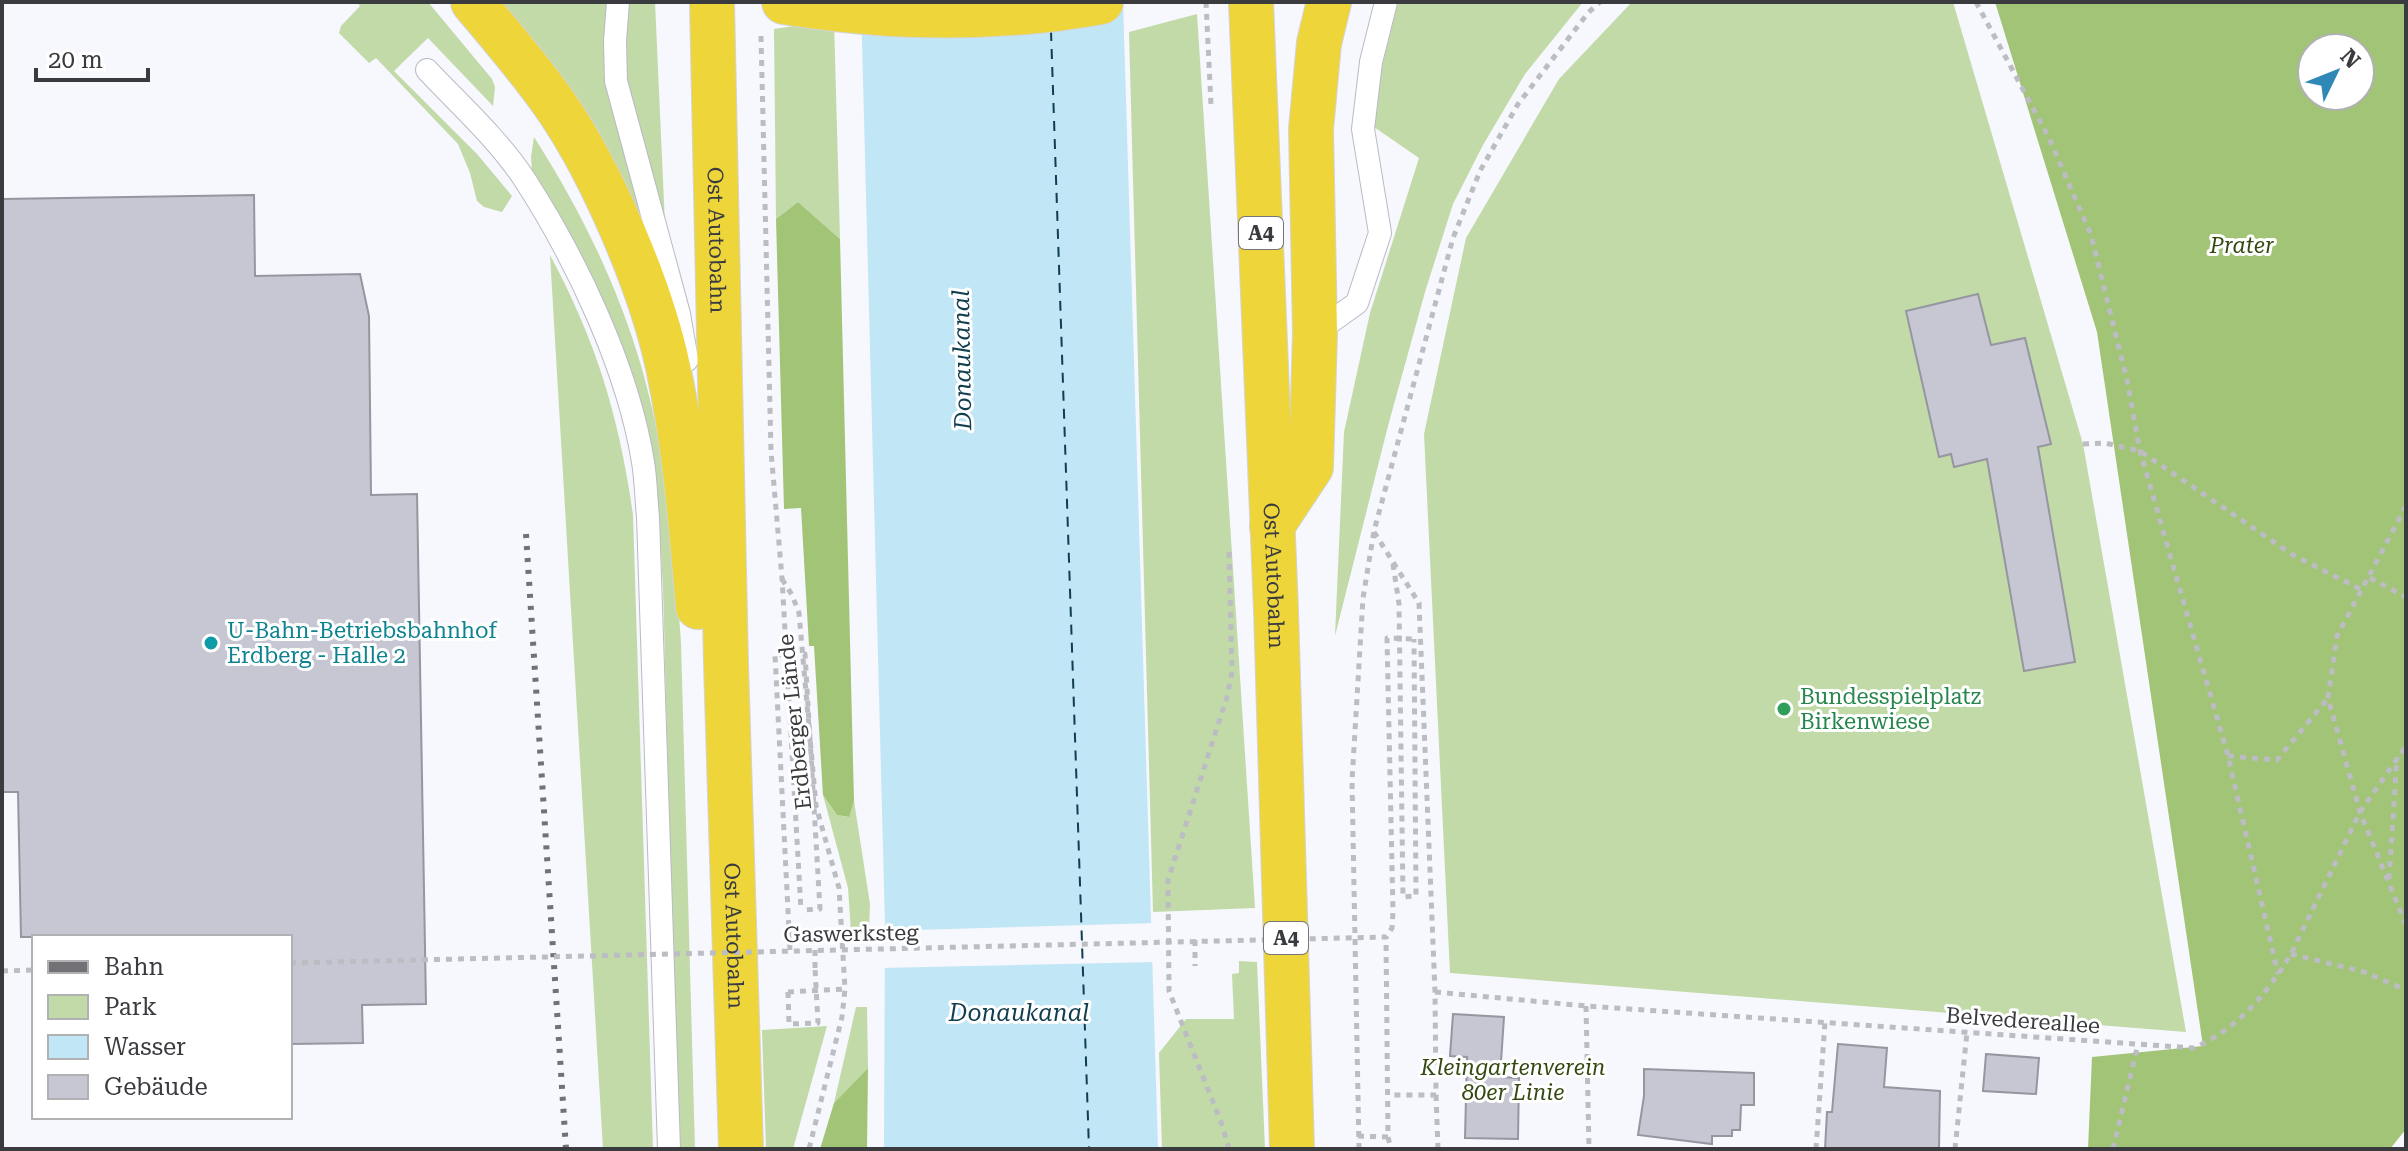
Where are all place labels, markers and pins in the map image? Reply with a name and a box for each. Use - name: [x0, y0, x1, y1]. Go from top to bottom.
- place label: U-Bahn-Betriebsbahnhof Erdberg - Halle 2: [227, 618, 498, 668]
- marker: U-Bahn-Betriebsbahnhof Erdberg - Halle 2: [202, 634, 220, 652]
- place label: Bundesspielplatz Birkenwiese: [1800, 684, 1981, 734]
- marker: Bundesspielplatz Birkenwiese: [1775, 700, 1793, 718]

